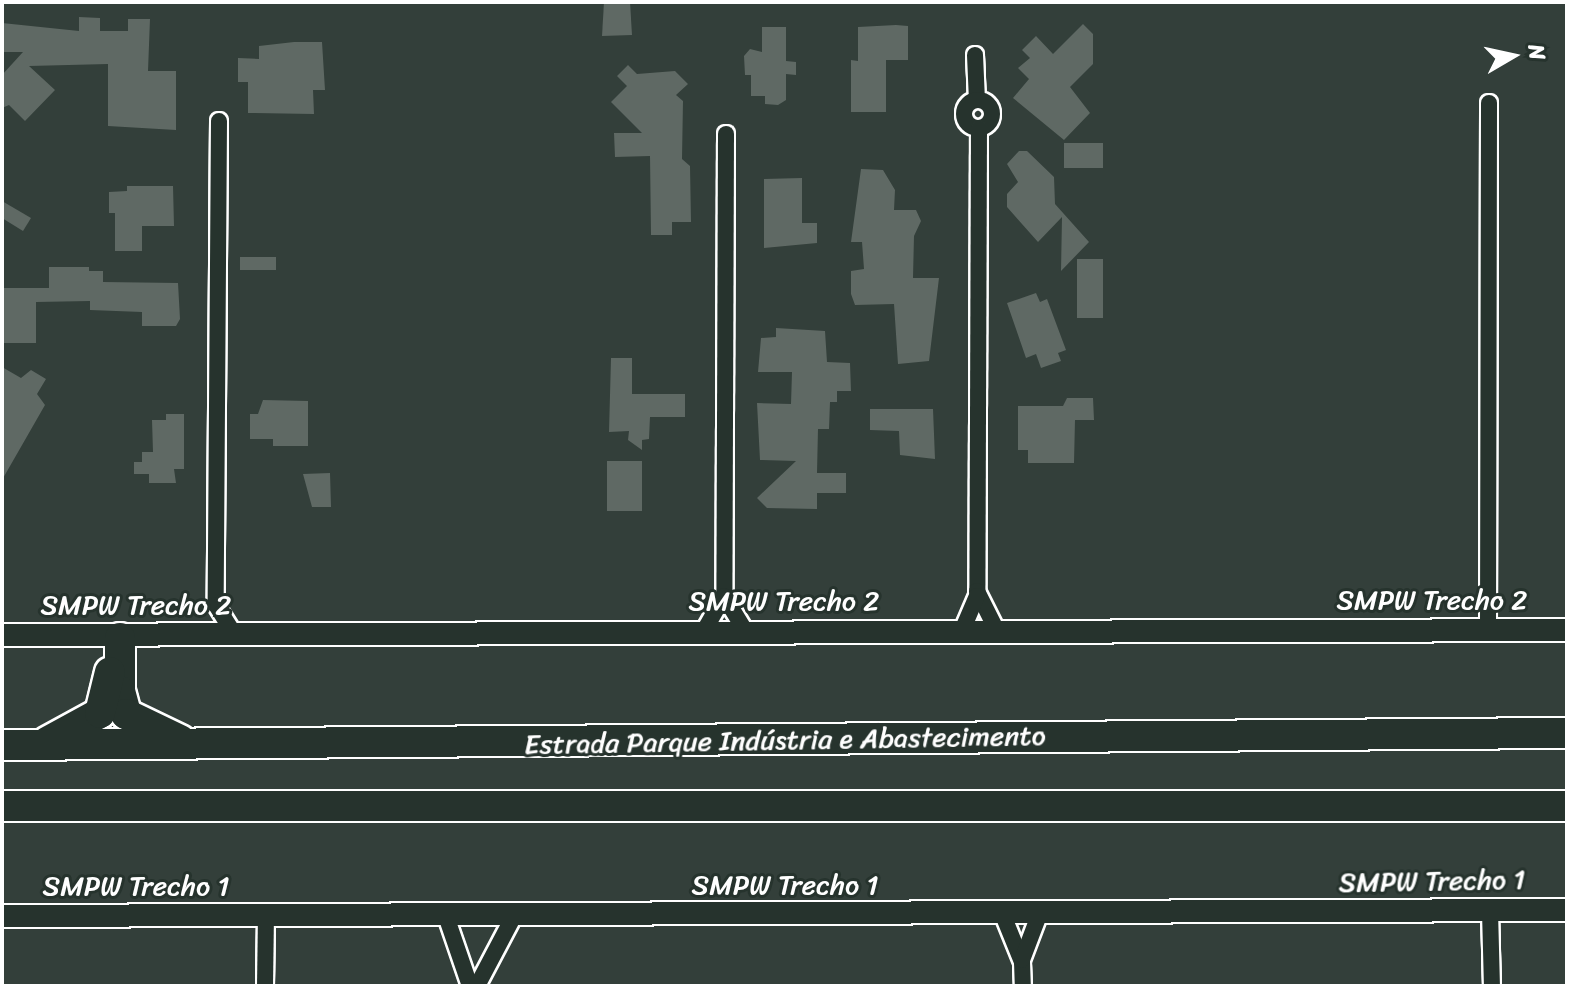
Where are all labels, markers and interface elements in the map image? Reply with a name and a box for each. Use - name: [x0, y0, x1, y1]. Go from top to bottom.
- north arrow: [1473, 16, 1553, 96]
- text: N: [1517, 42, 1558, 63]
- street label: SMPW Trecho 2: [1336, 583, 1528, 617]
- street label: SMPW Trecho 2: [688, 584, 880, 618]
- street label: SMPW Trecho 2: [40, 588, 232, 622]
- street label: Estrada Parque Indústria e Abastecimento: [524, 719, 1046, 761]
- street label: SMPW Trecho 1: [1338, 863, 1526, 899]
- street label: SMPW Trecho 1: [691, 868, 879, 902]
- street label: SMPW Trecho 1: [42, 869, 230, 903]

